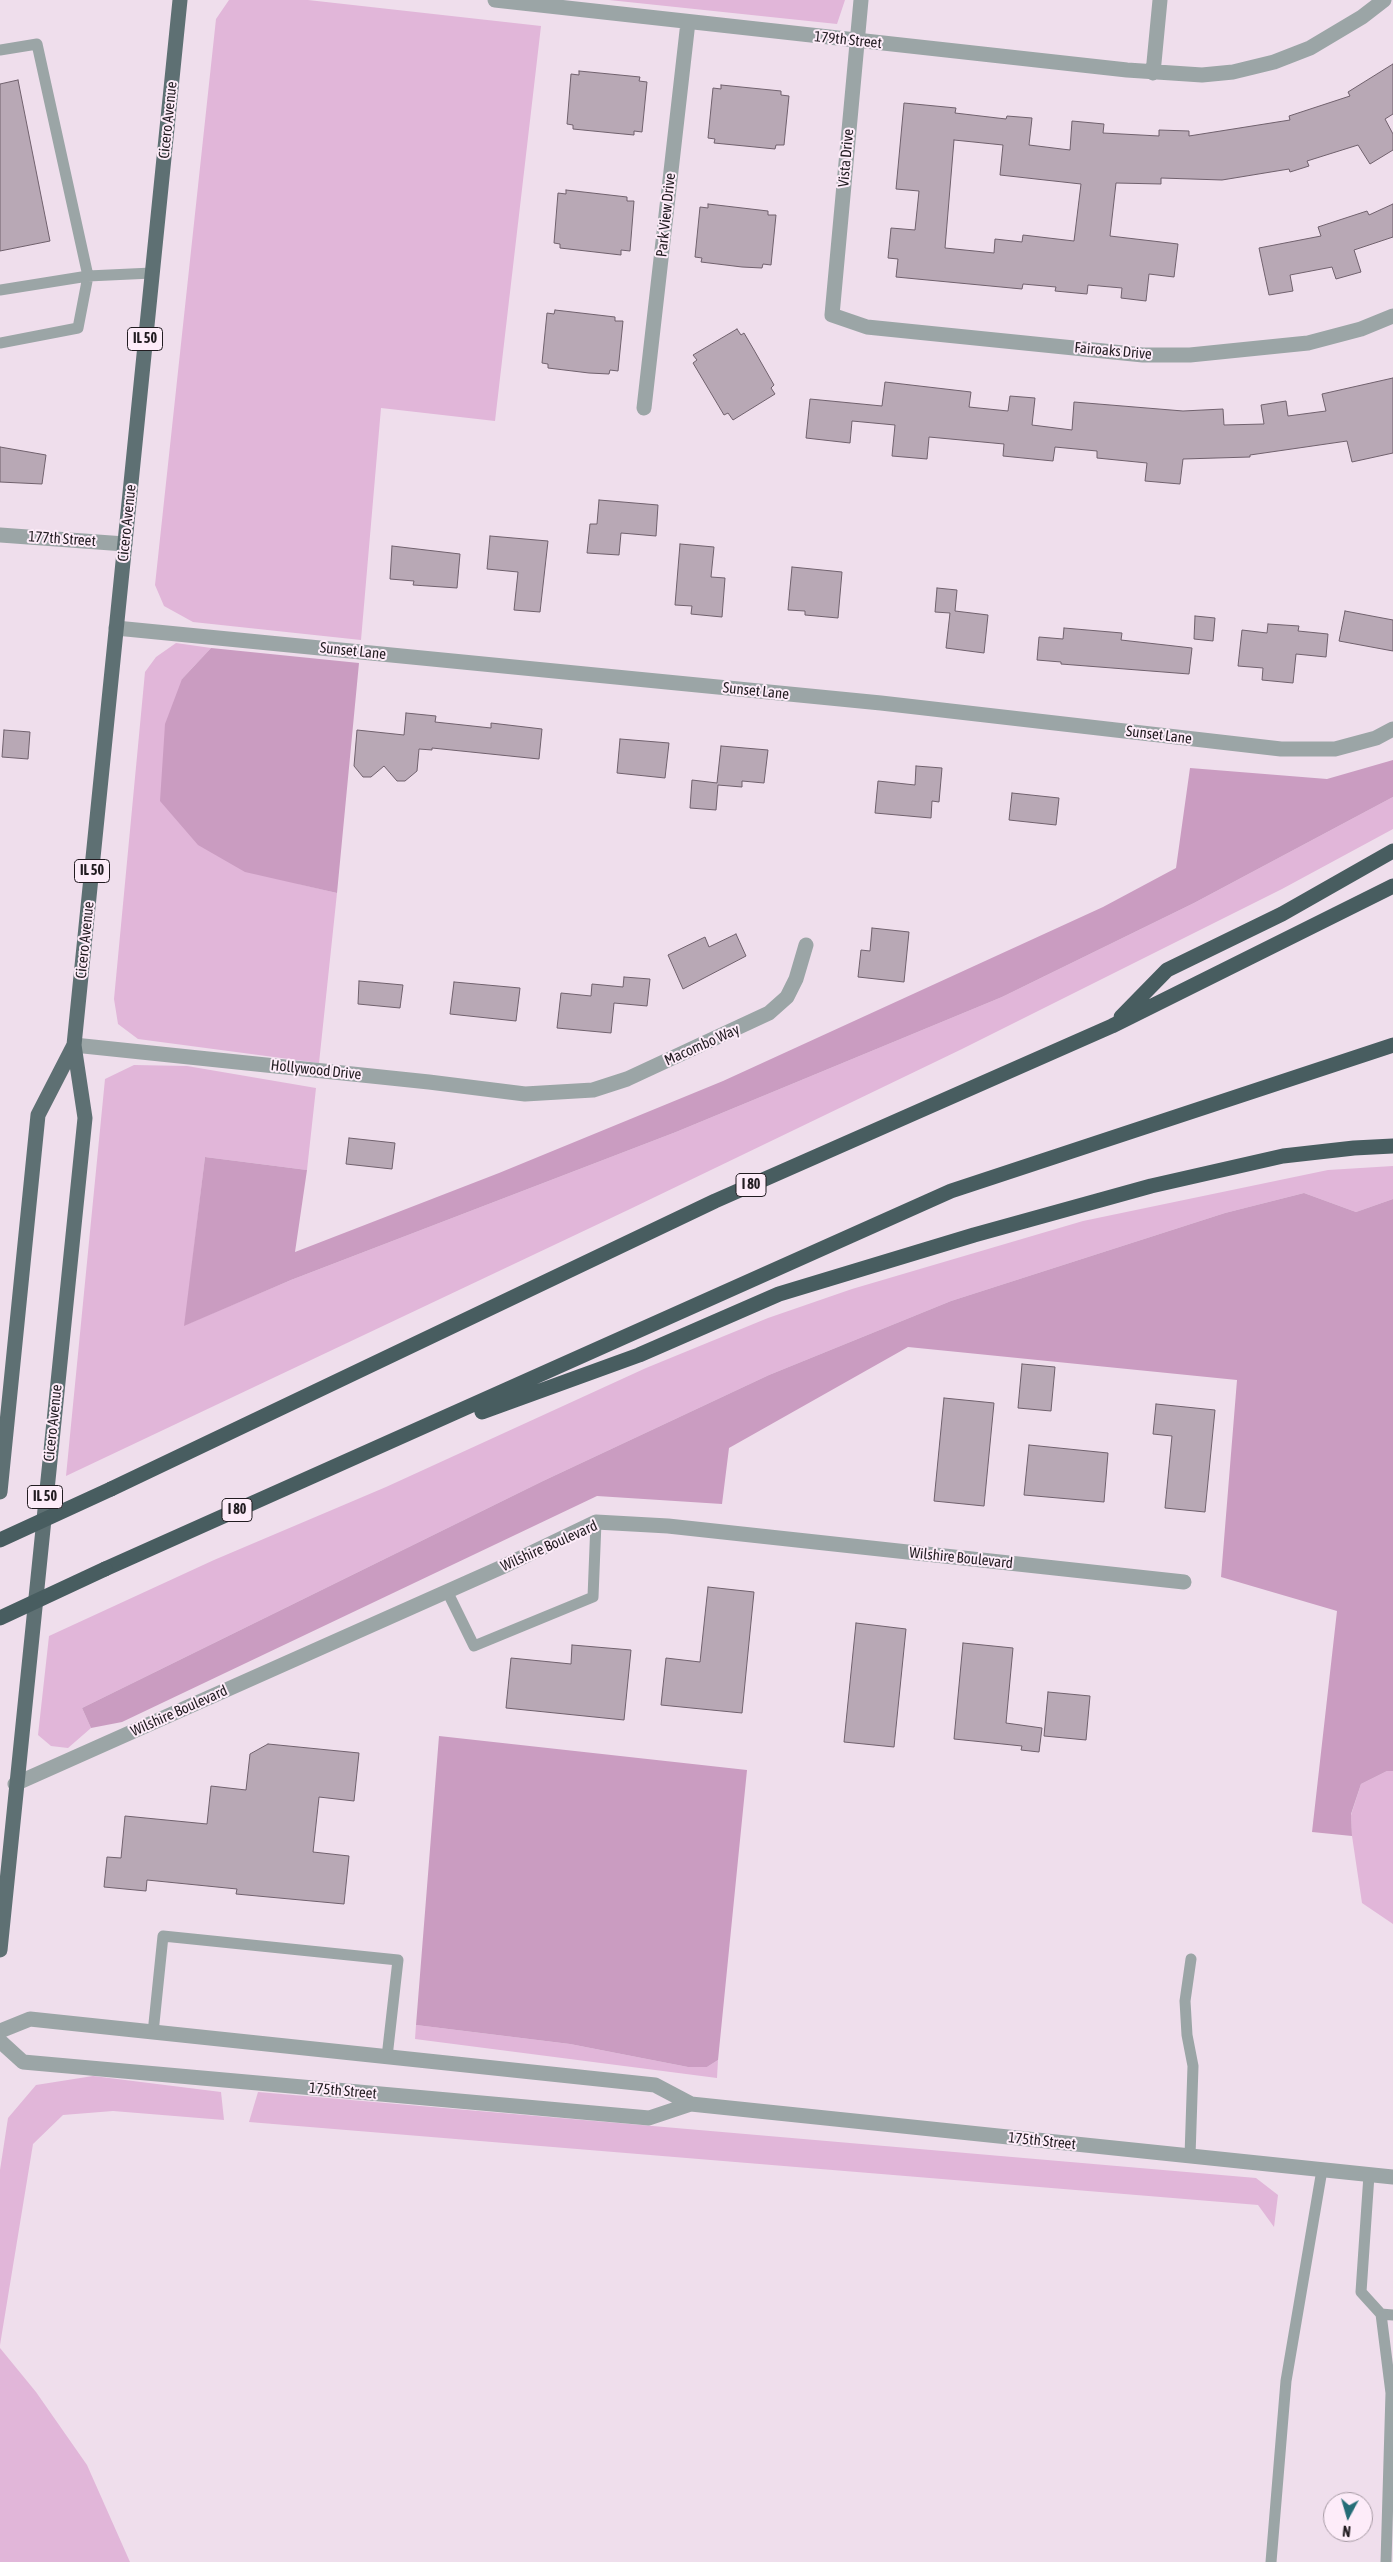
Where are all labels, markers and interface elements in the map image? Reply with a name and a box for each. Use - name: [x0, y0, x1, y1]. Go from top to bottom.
- street label: 179th Street: [813, 28, 883, 52]
- street label: Cicero Avenue: [155, 80, 181, 160]
- street label: Vista Drive: [834, 128, 858, 188]
- street label: Park View Drive: [653, 172, 679, 258]
- road number: IL 50: [128, 328, 162, 350]
- street label: Fairoaks Drive: [1074, 339, 1152, 363]
- street label: Cicero Avenue: [114, 483, 140, 563]
- street label: 177th Street: [28, 528, 96, 550]
- street label: Sunset Lane: [319, 639, 387, 663]
- street label: Sunset Lane: [722, 679, 790, 703]
- street label: Sunset Lane: [1125, 722, 1193, 748]
- road number: IL 50: [74, 859, 110, 882]
- street label: Cicero Avenue: [72, 900, 98, 980]
- street label: Macombo Way: [662, 1020, 742, 1070]
- street label: Hollywood Drive: [270, 1056, 362, 1084]
- road number: I 80: [736, 1174, 766, 1196]
- street label: Cicero Avenue: [40, 1383, 66, 1463]
- road number: IL 50: [28, 1485, 62, 1508]
- road number: I 80: [222, 1498, 252, 1522]
- street label: Wilshire Boulevard: [498, 1517, 600, 1575]
- street label: Wilshire Boulevard: [908, 1544, 1014, 1572]
- street label: Wilshire Boulevard: [128, 1682, 230, 1740]
- street label: 175th Street: [308, 2079, 378, 2103]
- street label: 175th Street: [1007, 2129, 1077, 2153]
- north arrow: [1323, 2492, 1373, 2542]
- text: N: [1342, 2523, 1351, 2539]

